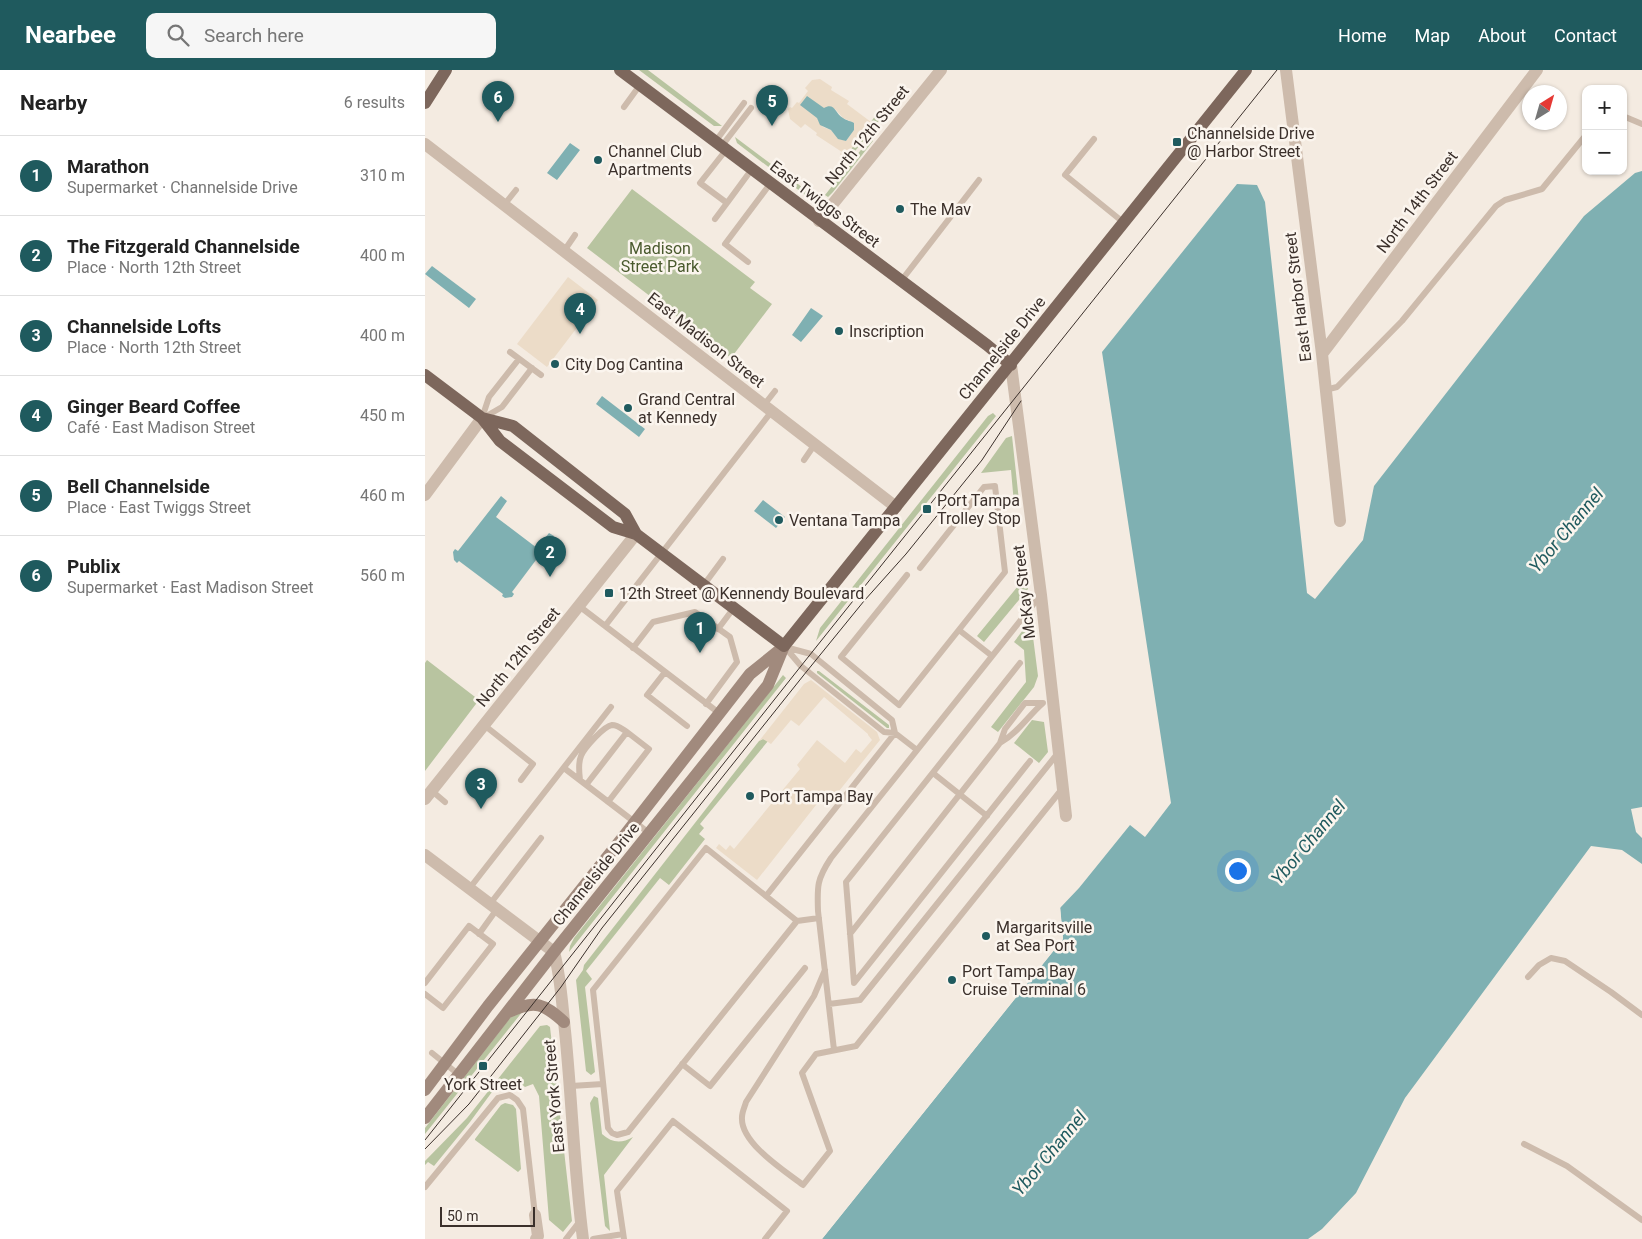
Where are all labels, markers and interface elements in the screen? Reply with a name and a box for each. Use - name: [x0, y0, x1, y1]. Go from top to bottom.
- search box: [146, 13, 496, 58]
- text: Nearbee: [25, 21, 116, 49]
- icon: search: [164, 21, 192, 49]
- text: Search here: [204, 24, 304, 47]
- text: Home: [1338, 25, 1387, 46]
- text: Map: [1415, 25, 1450, 46]
- text: About: [1478, 25, 1526, 46]
- text: Contact: [1554, 25, 1617, 46]
- pin: 6: [482, 81, 514, 122]
- street label: North 12th Street: [821, 81, 913, 189]
- pin: 5: [756, 85, 788, 126]
- north arrow: [1522, 85, 1567, 130]
- map controls: [1582, 85, 1627, 175]
- button: +: [1582, 85, 1627, 130]
- text: Nearby: [20, 91, 87, 115]
- text: 6 results: [344, 93, 405, 112]
- place label: Channelside Drive @ Harbor Street: [1187, 124, 1315, 161]
- button: −: [1582, 130, 1627, 175]
- marker: Channelside Drive @ Harbor Street: [1171, 136, 1183, 148]
- place label: Channel Club Apartments: [608, 142, 702, 179]
- street label: North 14th Street: [1373, 147, 1461, 257]
- marker: Channel Club Apartments: [592, 154, 604, 166]
- text: Marathon: [67, 155, 149, 178]
- street label: East Twiggs Street: [766, 157, 884, 251]
- text: 1: [31, 166, 41, 185]
- text: 310 m: [360, 166, 405, 185]
- text: Supermarket · Channelside Drive: [67, 178, 298, 197]
- place label: The Mav: [910, 200, 971, 219]
- marker: The Mav: [894, 203, 906, 215]
- street label: East Harbor Street: [1281, 231, 1315, 363]
- text: The Fitzgerald Channelside: [67, 235, 300, 258]
- park label: Madison Street Park: [621, 239, 700, 276]
- text: 2: [31, 246, 41, 265]
- text: 400 m: [360, 246, 405, 265]
- text: Place · North 12th Street: [67, 258, 241, 277]
- street label: East Madison Street: [644, 288, 768, 392]
- street label: Channelside Drive: [954, 292, 1050, 404]
- pin: 4: [564, 293, 596, 334]
- text: Channelside Lofts: [67, 315, 221, 338]
- place label: Inscription: [849, 322, 924, 341]
- marker: Inscription: [833, 325, 845, 337]
- text: 3: [31, 326, 41, 345]
- text: 400 m: [360, 326, 405, 345]
- text: Place · North 12th Street: [67, 338, 241, 357]
- place label: City Dog Cantina: [565, 355, 683, 374]
- marker: City Dog Cantina: [549, 358, 561, 370]
- place label: Grand Central at Kennedy: [638, 390, 735, 427]
- text: Ginger Beard Coffee: [67, 395, 240, 418]
- marker: Grand Central at Kennedy: [622, 402, 634, 414]
- text: 4: [31, 406, 41, 425]
- text: 450 m: [360, 406, 405, 425]
- text: Café · East Madison Street: [67, 418, 255, 437]
- text: Bell Channelside: [67, 475, 210, 498]
- water label: Ybor Channel: [1525, 483, 1608, 577]
- text: 5: [31, 486, 41, 505]
- text: 460 m: [360, 486, 405, 505]
- place label: Port Tampa Trolley Stop: [937, 491, 1021, 528]
- text: Place · East Twiggs Street: [67, 498, 251, 517]
- marker: Port Tampa Trolley Stop: [921, 503, 933, 515]
- place label: Ventana Tampa: [789, 511, 900, 530]
- marker: Ventana Tampa: [773, 514, 785, 526]
- pin: 2: [534, 536, 566, 577]
- street label: McKay Street: [1009, 544, 1039, 640]
- text: Publix: [67, 555, 120, 578]
- text: 6: [31, 566, 41, 585]
- text: 560 m: [360, 566, 405, 585]
- text: Supermarket · East Madison Street: [67, 578, 313, 597]
- place label: 12th Street @ Kennendy Boulevard: [619, 584, 864, 603]
- marker: 12th Street @ Kennendy Boulevard: [603, 587, 615, 599]
- street label: North 12th Street: [472, 603, 564, 711]
- pin: 1: [684, 612, 716, 653]
- pin: 3: [465, 768, 497, 809]
- place label: Port Tampa Bay: [760, 787, 873, 806]
- marker: Port Tampa Bay: [744, 790, 756, 802]
- water label: Ybor Channel: [1267, 795, 1350, 889]
- street label: Channelside Drive: [548, 818, 644, 930]
- your location: [1225, 858, 1251, 884]
- place label: Margaritsville at Sea Port: [996, 918, 1092, 955]
- marker: Margaritsville at Sea Port: [980, 930, 992, 942]
- place label: Port Tampa Bay Cruise Terminal 6: [962, 962, 1086, 999]
- marker: Port Tampa Bay Cruise Terminal 6: [946, 974, 958, 986]
- street label: East York Street: [540, 1039, 568, 1153]
- marker: York Street: [477, 1060, 489, 1072]
- place label: York Street: [444, 1075, 522, 1094]
- water label: Ybor Channel: [1008, 1106, 1091, 1200]
- scale bar: [440, 1204, 535, 1227]
- text: 50 m: [447, 1208, 479, 1224]

